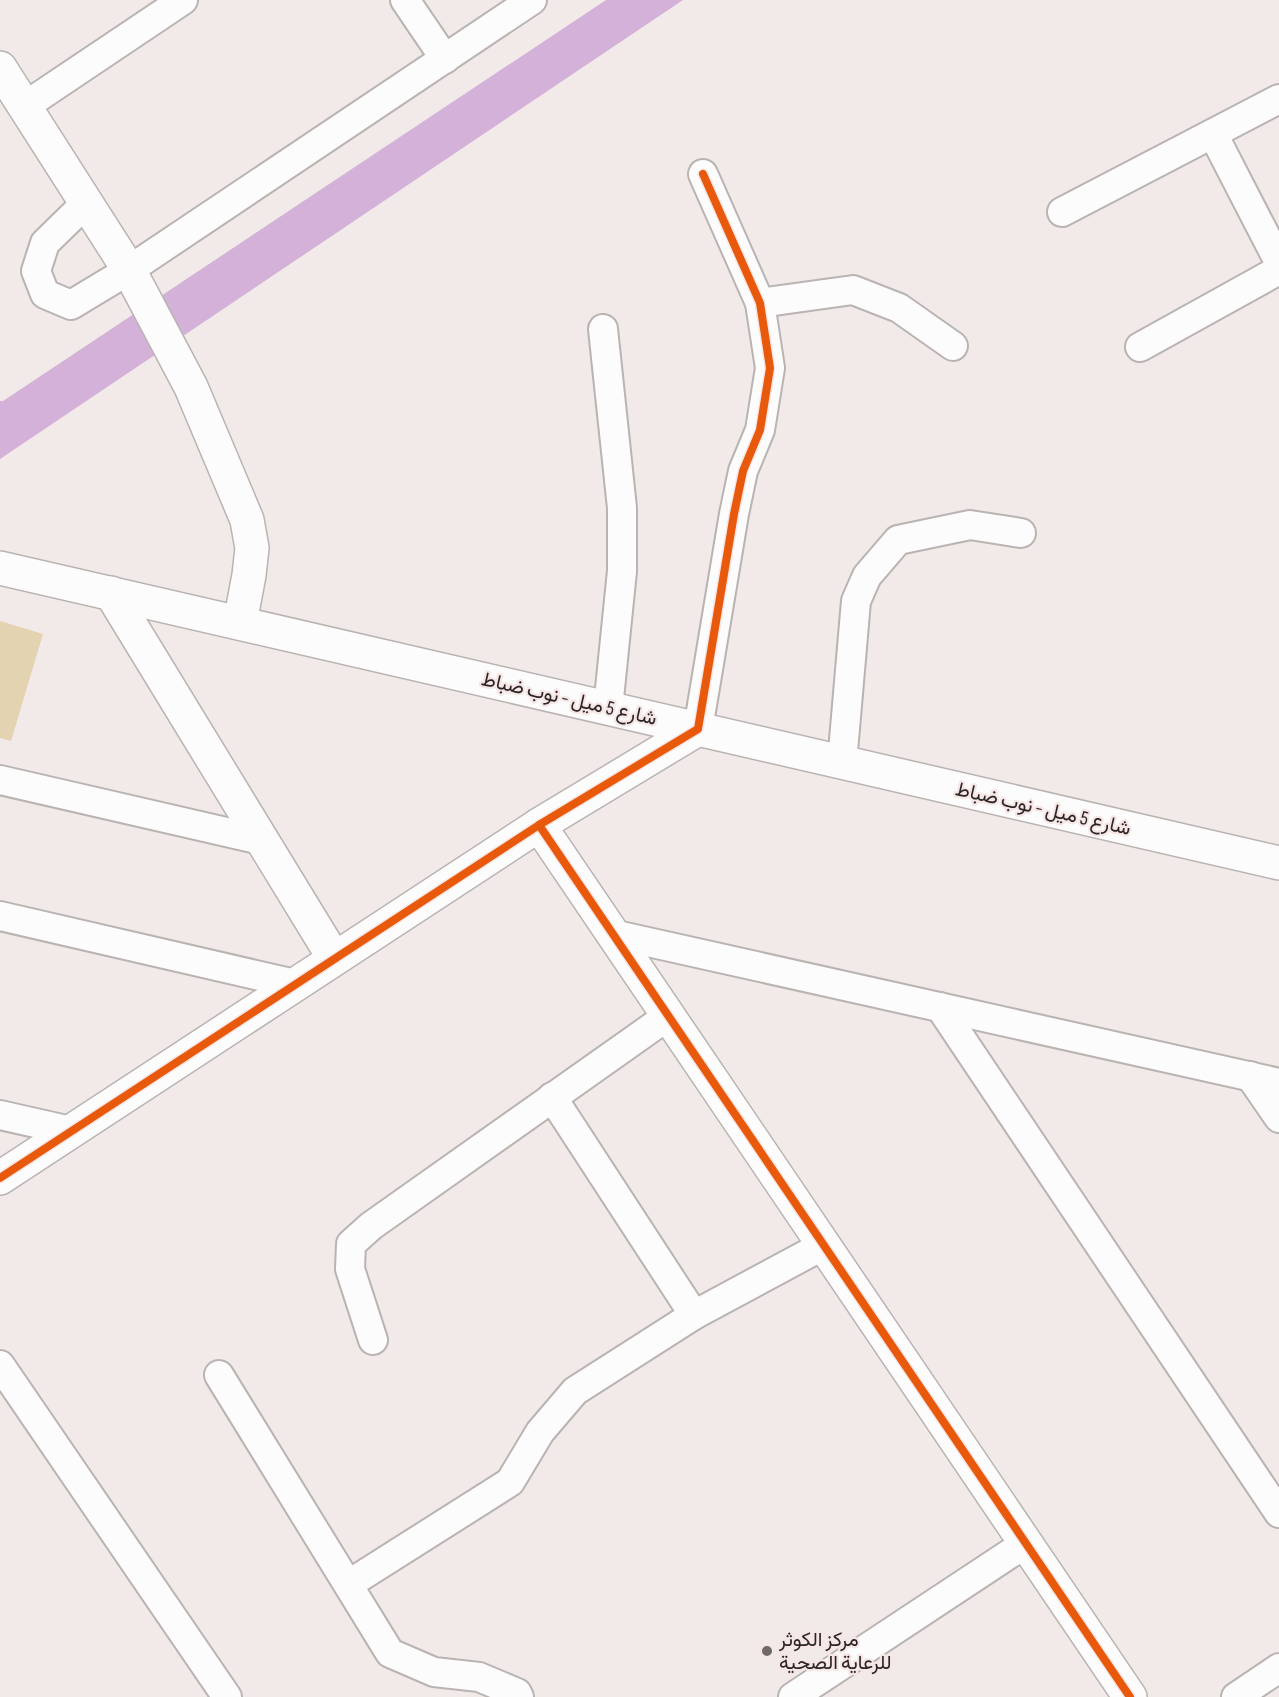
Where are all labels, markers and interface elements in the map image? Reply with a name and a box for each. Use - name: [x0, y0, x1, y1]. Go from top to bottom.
- street label: شارع 5 ميل - نوب ضباط: [479, 667, 659, 732]
- street label: شارع 5 ميل - نوب ضباط: [953, 777, 1133, 842]
- place label: مركز الكوثر للرعاية الصحية: [778, 1628, 892, 1675]
- marker: مركز الكوثر للرعاية الصحية: [760, 1644, 774, 1658]

